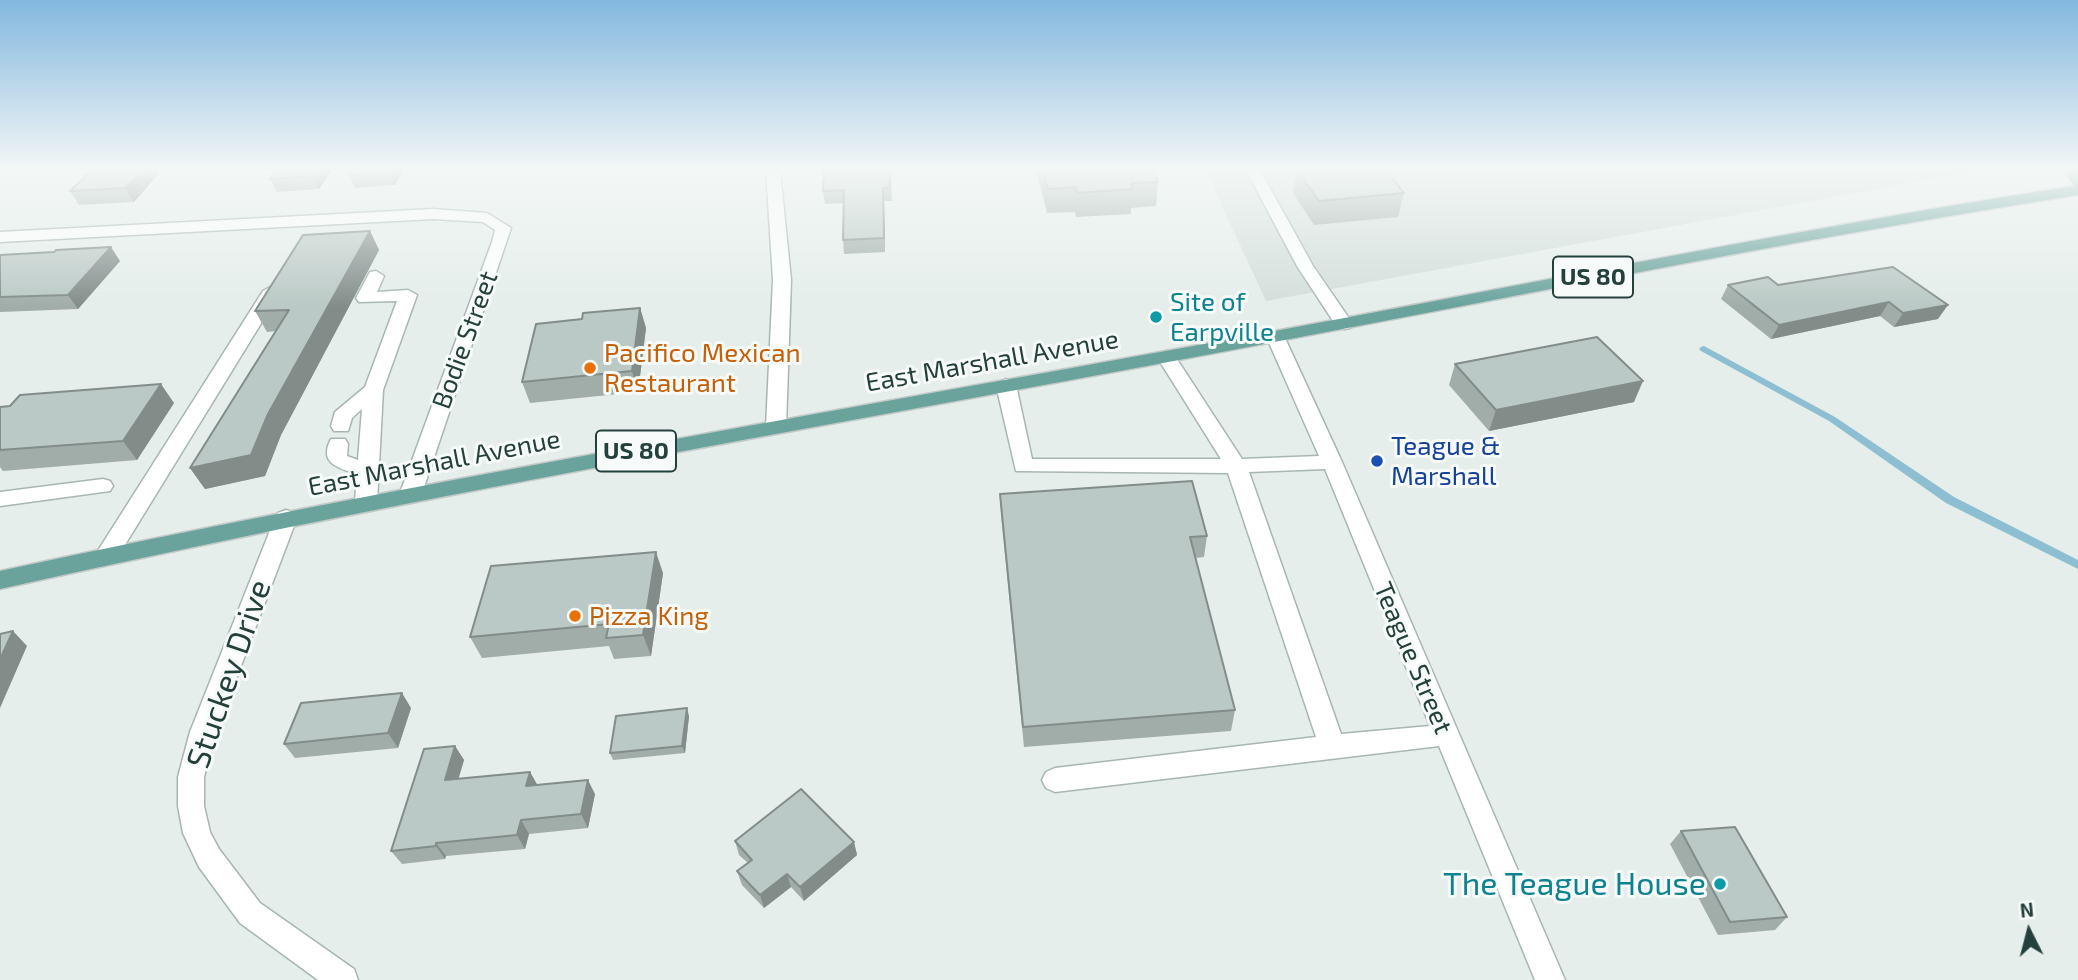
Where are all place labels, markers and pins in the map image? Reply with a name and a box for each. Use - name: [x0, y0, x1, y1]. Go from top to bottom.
- place label: Site of Earpville: [1170, 286, 1274, 348]
- marker: Site of Earpville: [1148, 309, 1164, 325]
- place label: Pacifico Mexican Restaurant: [604, 337, 801, 398]
- marker: Pacifico Mexican Restaurant: [582, 360, 598, 376]
- place label: Teague & Marshall: [1391, 430, 1501, 492]
- marker: Teague & Marshall: [1369, 453, 1385, 469]
- place label: Pizza King: [589, 600, 709, 632]
- marker: Pizza King: [567, 608, 583, 624]
- place label: The Teague House: [1443, 865, 1706, 903]
- marker: The Teague House: [1712, 876, 1728, 892]

